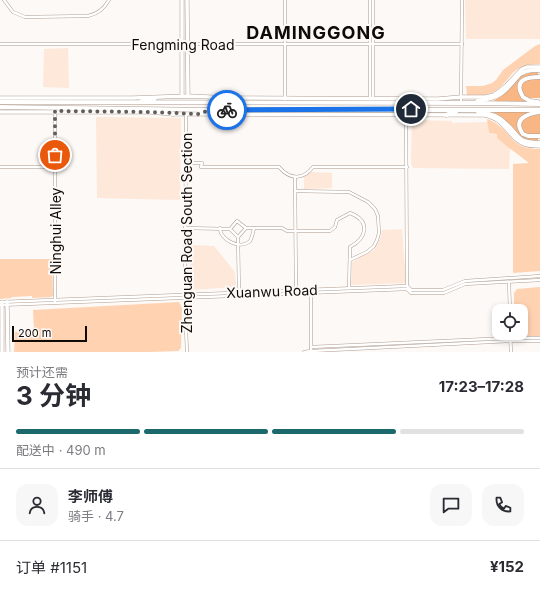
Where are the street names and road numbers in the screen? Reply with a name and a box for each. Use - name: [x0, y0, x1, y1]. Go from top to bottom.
- street label: Fengming Road: [132, 36, 234, 53]
- street label: Zhenguan Road South Section: [178, 133, 195, 333]
- street label: Ninghui Alley: [47, 187, 64, 274]
- street label: Xuanwu Road: [226, 281, 318, 301]

